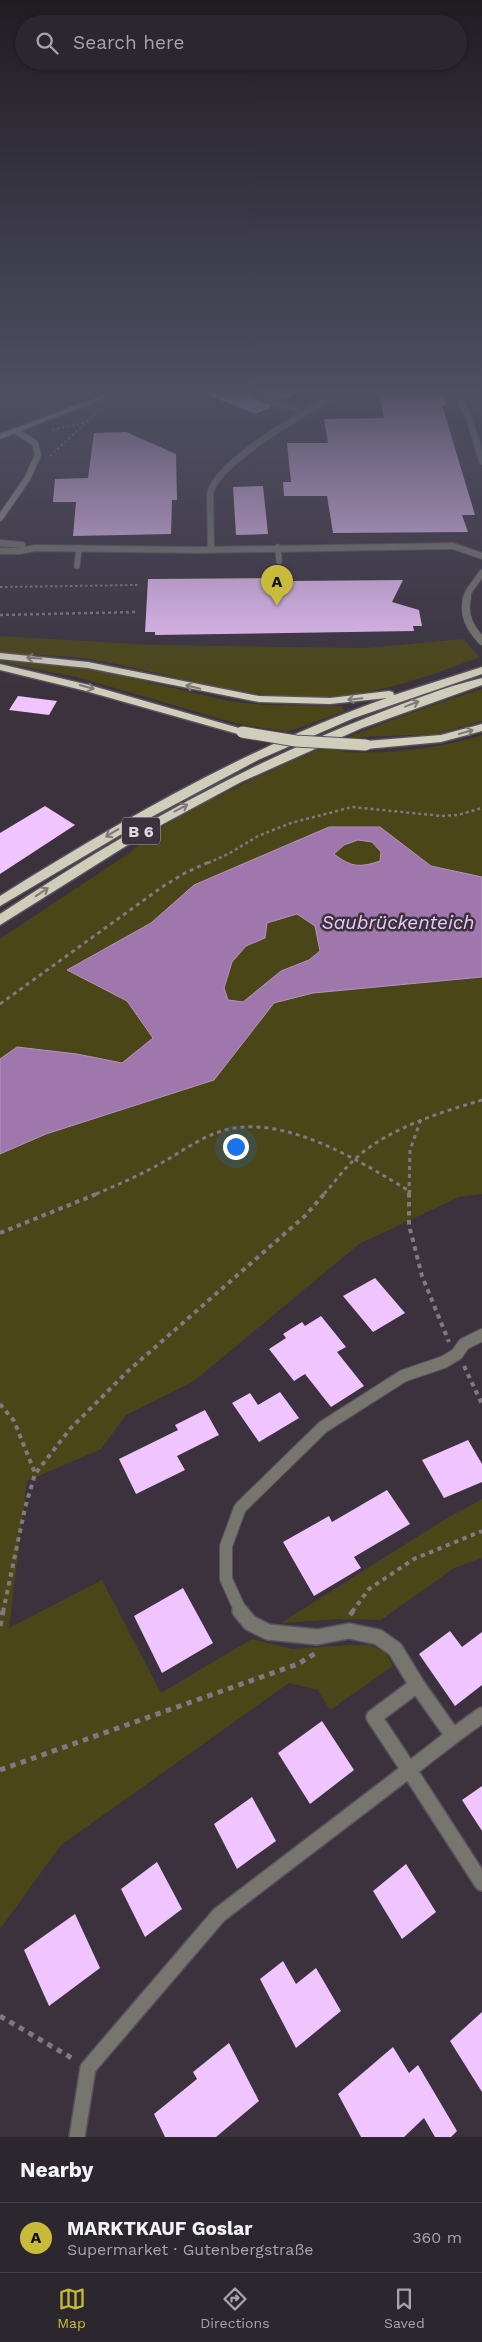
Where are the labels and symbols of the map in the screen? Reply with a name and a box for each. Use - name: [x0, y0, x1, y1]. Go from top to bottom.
- pin: A: [261, 565, 293, 606]
- one-way arrow: [26, 654, 42, 663]
- one-way arrow: [186, 682, 202, 691]
- one-way arrow: [78, 683, 94, 693]
- one-way arrow: [347, 694, 363, 704]
- one-way arrow: [403, 699, 419, 708]
- one-way arrow: [458, 726, 474, 736]
- one-way arrow: [174, 803, 188, 813]
- road number: B 6: [122, 818, 160, 844]
- one-way arrow: [104, 828, 119, 838]
- one-way arrow: [35, 887, 49, 897]
- water label: Saubrückenteich: [322, 911, 474, 934]
- your location: [223, 1134, 249, 1160]

